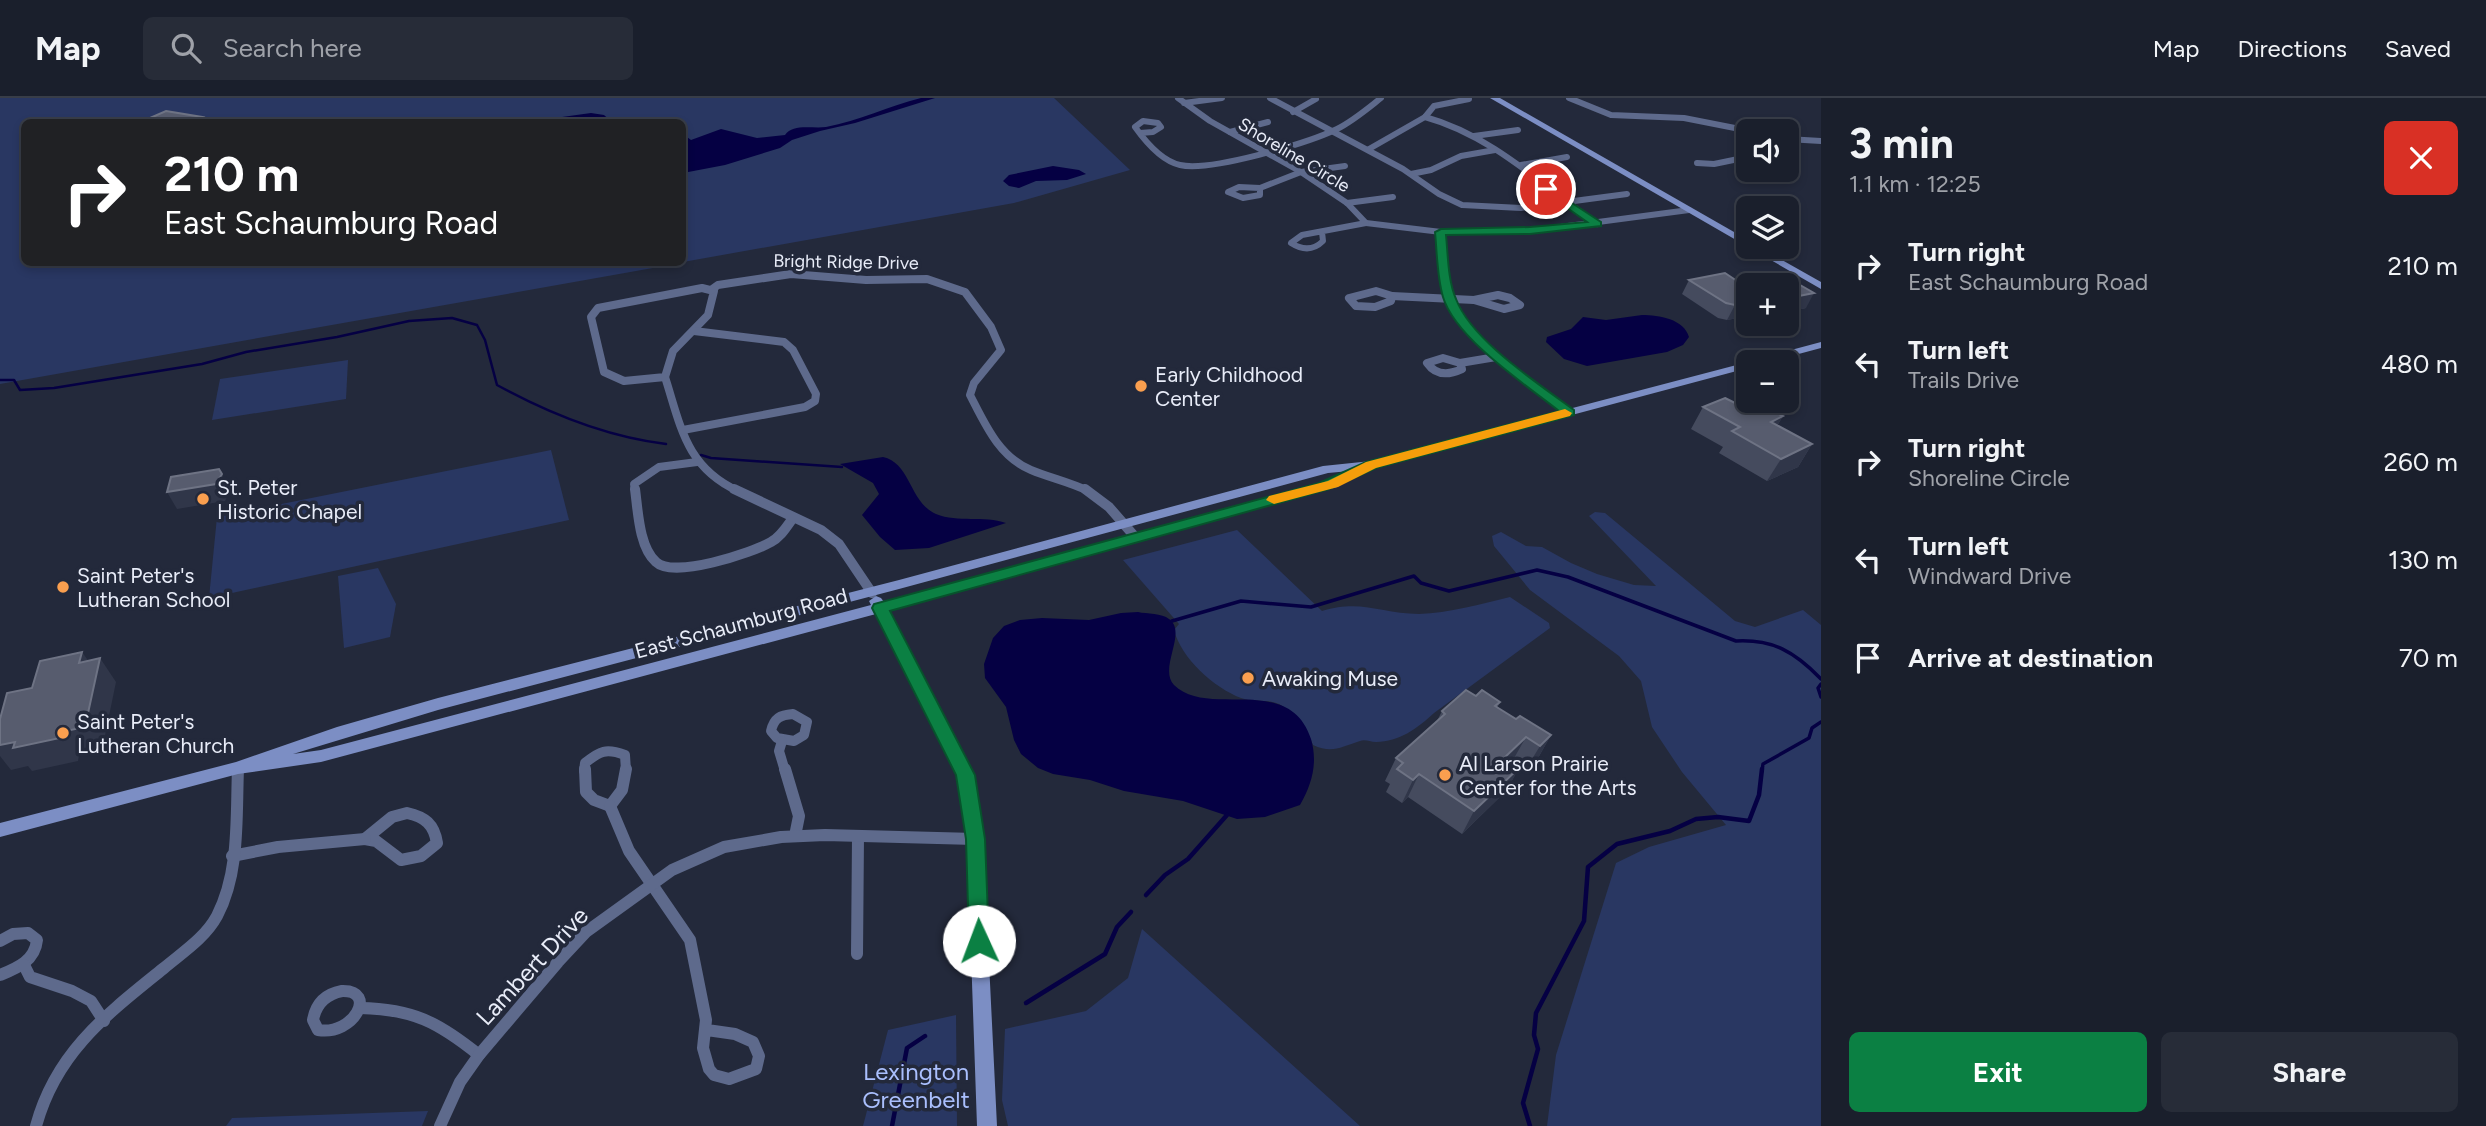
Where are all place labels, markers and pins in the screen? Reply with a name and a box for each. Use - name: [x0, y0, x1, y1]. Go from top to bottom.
- pin: [1516, 159, 1576, 219]
- place label: Early Childhood Center: [1155, 362, 1303, 411]
- marker: Early Childhood Center: [1133, 378, 1149, 394]
- place label: St. Peter Historic Chapel: [217, 475, 362, 524]
- marker: St. Peter Historic Chapel: [195, 491, 211, 507]
- place label: Saint Peter's Lutheran School: [77, 563, 230, 612]
- marker: Saint Peter's Lutheran School: [55, 579, 71, 595]
- place label: Awaking Muse: [1262, 666, 1398, 691]
- marker: Awaking Muse: [1240, 670, 1256, 686]
- place label: Saint Peter's Lutheran Church: [77, 709, 234, 758]
- marker: Saint Peter's Lutheran Church: [55, 725, 71, 741]
- place label: Al Larson Prairie Center for the Arts: [1459, 751, 1636, 800]
- marker: Al Larson Prairie Center for the Arts: [1437, 767, 1453, 783]

